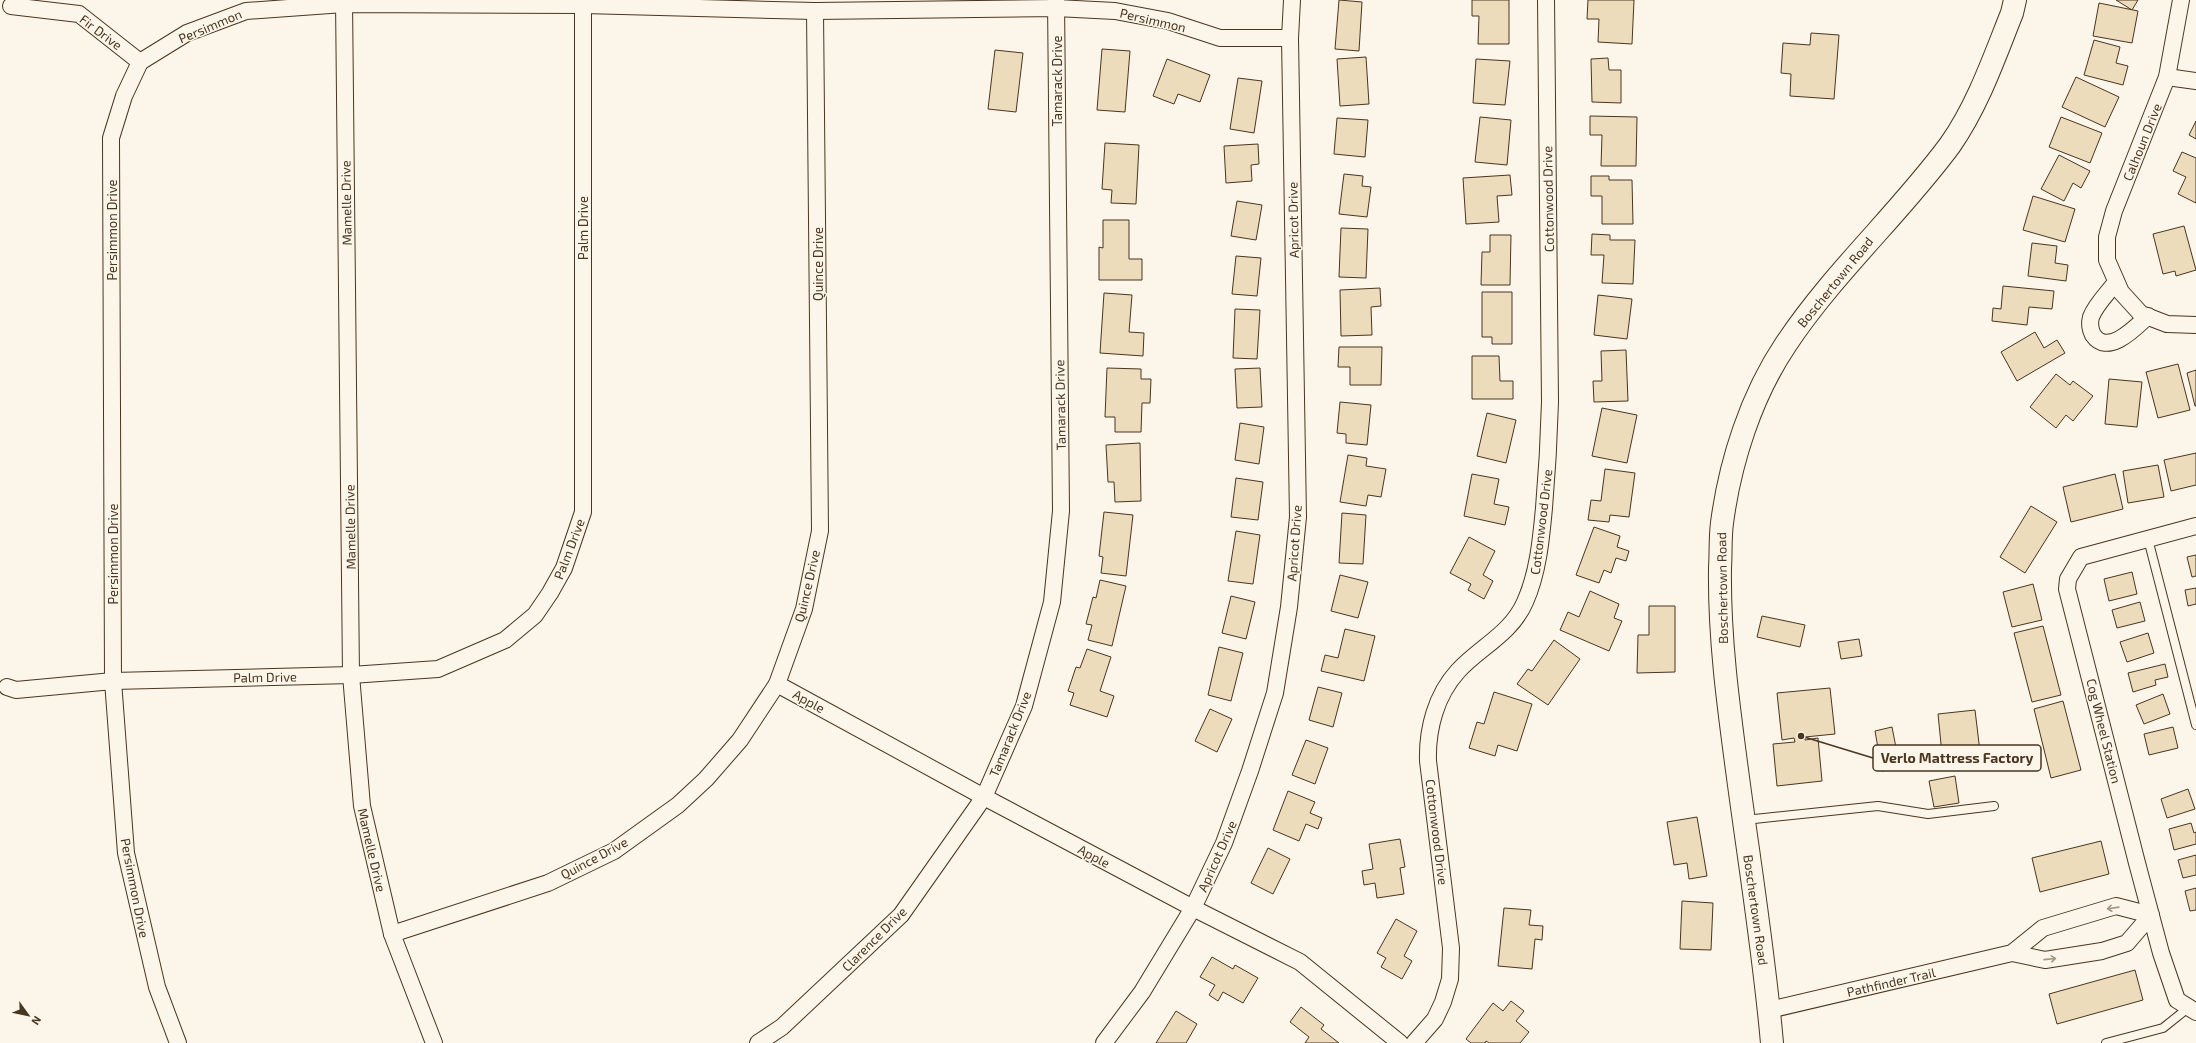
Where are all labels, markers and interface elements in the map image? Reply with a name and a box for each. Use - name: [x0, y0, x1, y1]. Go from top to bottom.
- street label: Persimmon: [176, 5, 244, 47]
- street label: Persimmon: [1118, 5, 1188, 35]
- street label: Fir Drive: [77, 11, 125, 53]
- street label: Tamarack Drive: [1049, 36, 1065, 126]
- street label: Calhoun Drive: [2119, 101, 2165, 183]
- street label: Cottonwood Drive: [1539, 146, 1557, 252]
- street label: Mamelle Drive: [337, 160, 355, 246]
- street label: Persimmon Drive: [104, 179, 120, 281]
- street label: Apricot Drive: [1284, 182, 1302, 258]
- street label: Palm Drive: [575, 196, 591, 260]
- street label: Quince Drive: [810, 227, 826, 301]
- street label: Boschertown Road: [1794, 234, 1876, 330]
- street label: Tamarack Drive: [1051, 359, 1069, 451]
- street label: Cottonwood Drive: [1527, 468, 1555, 576]
- street label: Mamelle Drive: [341, 484, 359, 570]
- street label: Persimmon Drive: [105, 503, 121, 605]
- street label: Apricot Drive: [1283, 504, 1305, 582]
- street label: Palm Drive: [550, 516, 588, 582]
- street label: Boschertown Road: [1713, 532, 1731, 644]
- street label: Quince Drive: [791, 548, 823, 624]
- street label: Palm Drive: [233, 668, 297, 686]
- street label: Cog Wheel Station: [2083, 677, 2125, 785]
- street label: Apple: [790, 686, 828, 716]
- street label: Tamarack Drive: [986, 689, 1034, 779]
- callout: Verlo Mattress Factory: [1873, 745, 2041, 771]
- text: Verlo Mattress Factory: [1881, 749, 2033, 766]
- street label: Cottonwood Drive: [1423, 778, 1451, 886]
- street label: Mamelle Drive: [355, 807, 389, 893]
- street label: Apricot Drive: [1194, 818, 1240, 894]
- street label: Quince Drive: [558, 834, 630, 882]
- street label: Persimmon Drive: [118, 837, 153, 939]
- street label: Apple: [1075, 841, 1113, 871]
- street label: Boschertown Road: [1740, 854, 1772, 966]
- street label: Clarence Drive: [838, 903, 910, 975]
- one-way arrow: [2107, 904, 2120, 912]
- one-way arrow: [2043, 955, 2056, 963]
- street label: Pathfinder Trail: [1845, 964, 1937, 1000]
- north arrow: [8, 995, 48, 1035]
- text: N: [29, 1014, 44, 1028]

